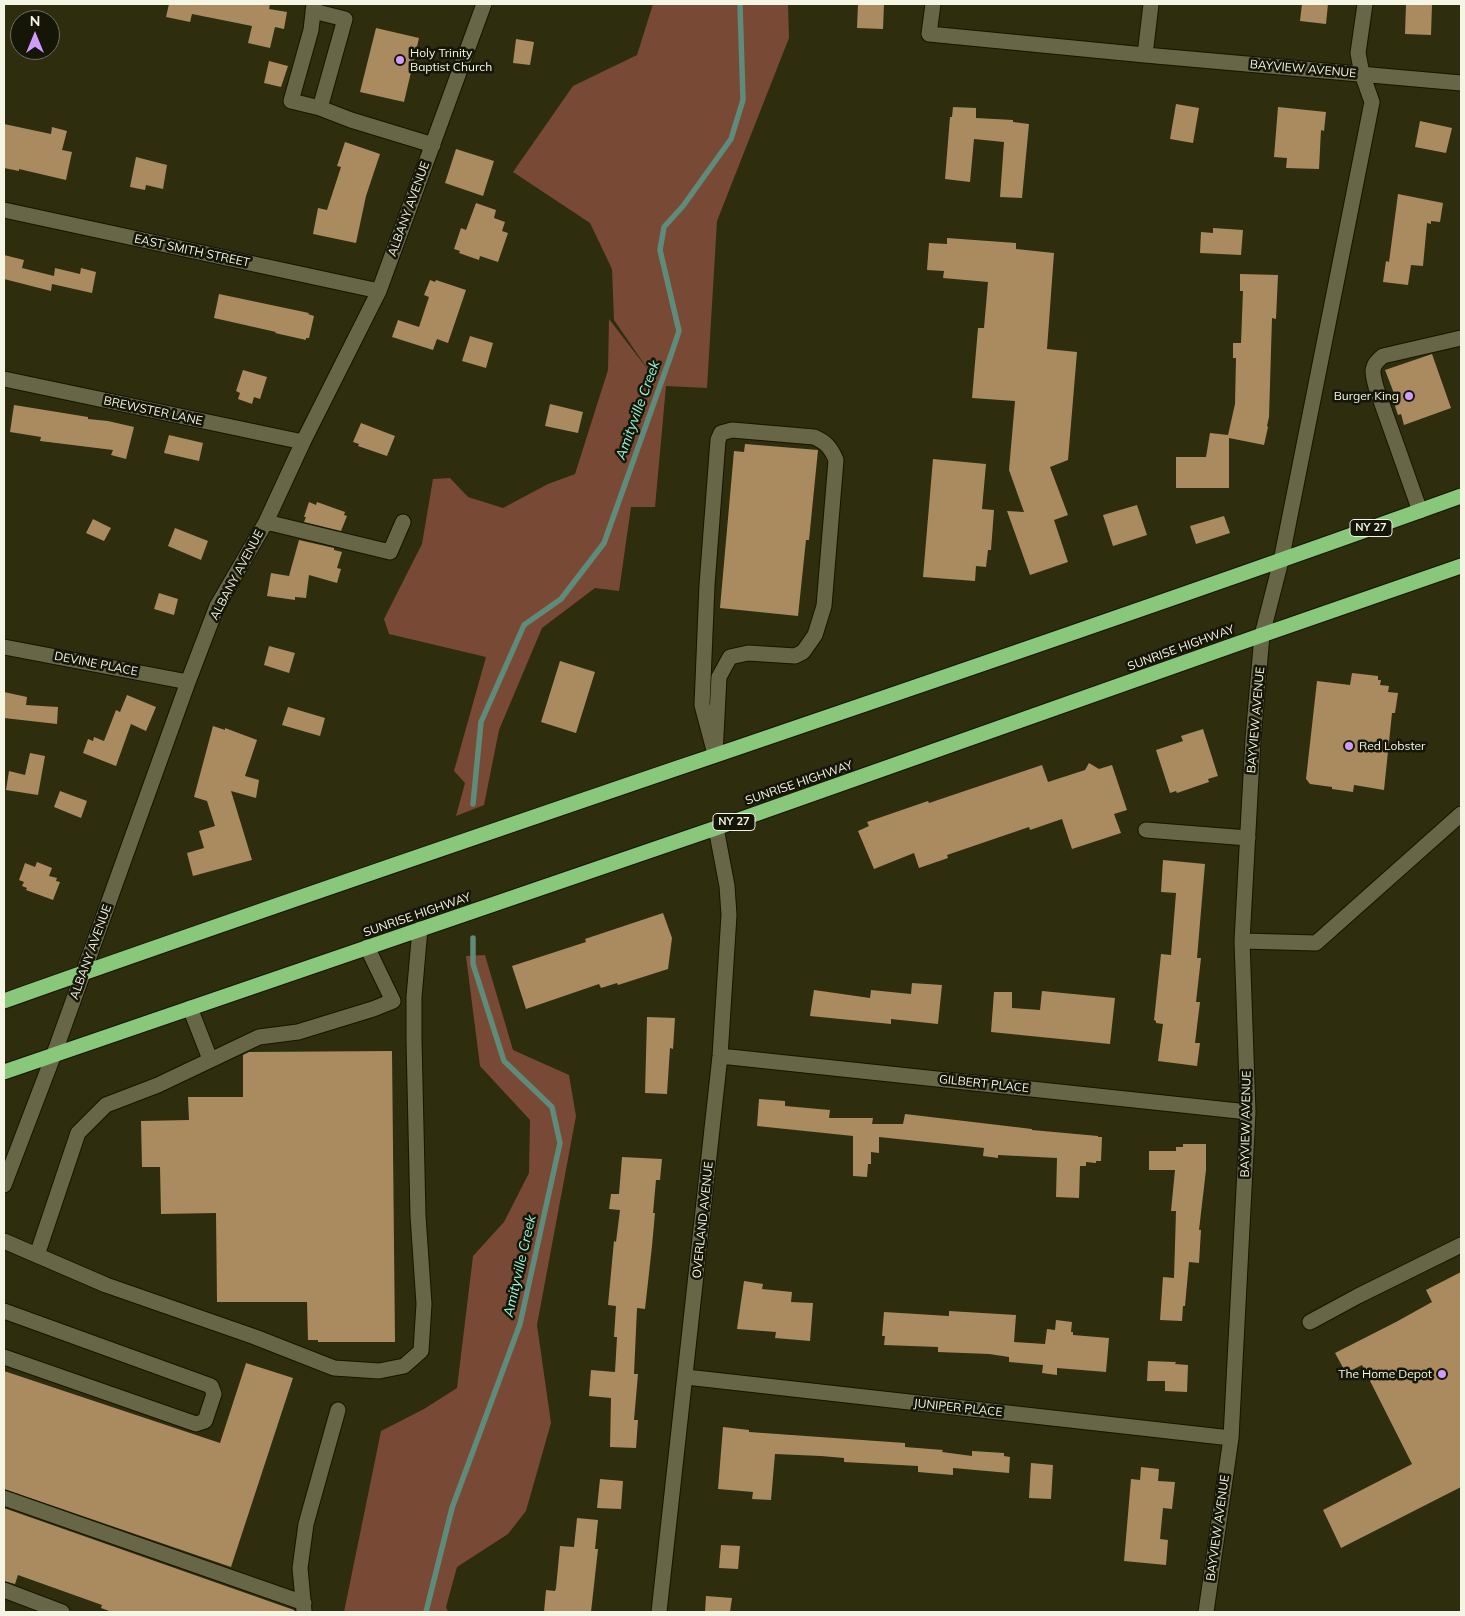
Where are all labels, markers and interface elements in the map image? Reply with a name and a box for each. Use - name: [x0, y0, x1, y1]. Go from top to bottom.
- north arrow: [10, 10, 60, 60]
- text: N: [30, 12, 40, 30]
- place label: Holy Trinity Baptist Church: [410, 46, 492, 74]
- marker: Holy Trinity Baptist Church: [394, 54, 406, 66]
- street label: BAYVIEW AVENUE: [1249, 57, 1357, 81]
- street label: ALBANY AVENUE: [385, 160, 433, 258]
- street label: EAST SMITH STREET: [133, 232, 251, 270]
- water label: Amityville Creek: [612, 358, 664, 462]
- place label: Burger King: [1334, 389, 1399, 403]
- marker: Burger King: [1403, 390, 1415, 402]
- street label: BREWSTER LANE: [102, 393, 204, 429]
- road number: NY 27: [1350, 520, 1392, 536]
- street label: ALBANY AVENUE: [207, 527, 267, 623]
- street label: SUNRISE HIGHWAY: [1126, 622, 1236, 674]
- street label: DEVINE PLACE: [53, 649, 139, 679]
- street label: BAYVIEW AVENUE: [1244, 666, 1268, 774]
- place label: Red Lobster: [1359, 739, 1425, 753]
- marker: Red Lobster: [1343, 740, 1355, 752]
- street label: SUNRISE HIGHWAY: [743, 758, 855, 808]
- road number: NY 27: [713, 814, 755, 830]
- street label: SUNRISE HIGHWAY: [361, 890, 473, 940]
- street label: ALBANY AVENUE: [67, 903, 115, 1001]
- street label: BAYVIEW AVENUE: [1238, 1070, 1254, 1178]
- street label: GILBERT PLACE: [938, 1072, 1030, 1096]
- street label: OVERLAND AVENUE: [690, 1161, 716, 1279]
- water label: Amityville Creek: [500, 1213, 540, 1319]
- place label: The Home Depot: [1338, 1367, 1432, 1381]
- marker: The Home Depot: [1436, 1368, 1448, 1380]
- street label: JUNIPER PLACE: [913, 1396, 1003, 1420]
- street label: BAYVIEW AVENUE: [1203, 1474, 1233, 1582]

